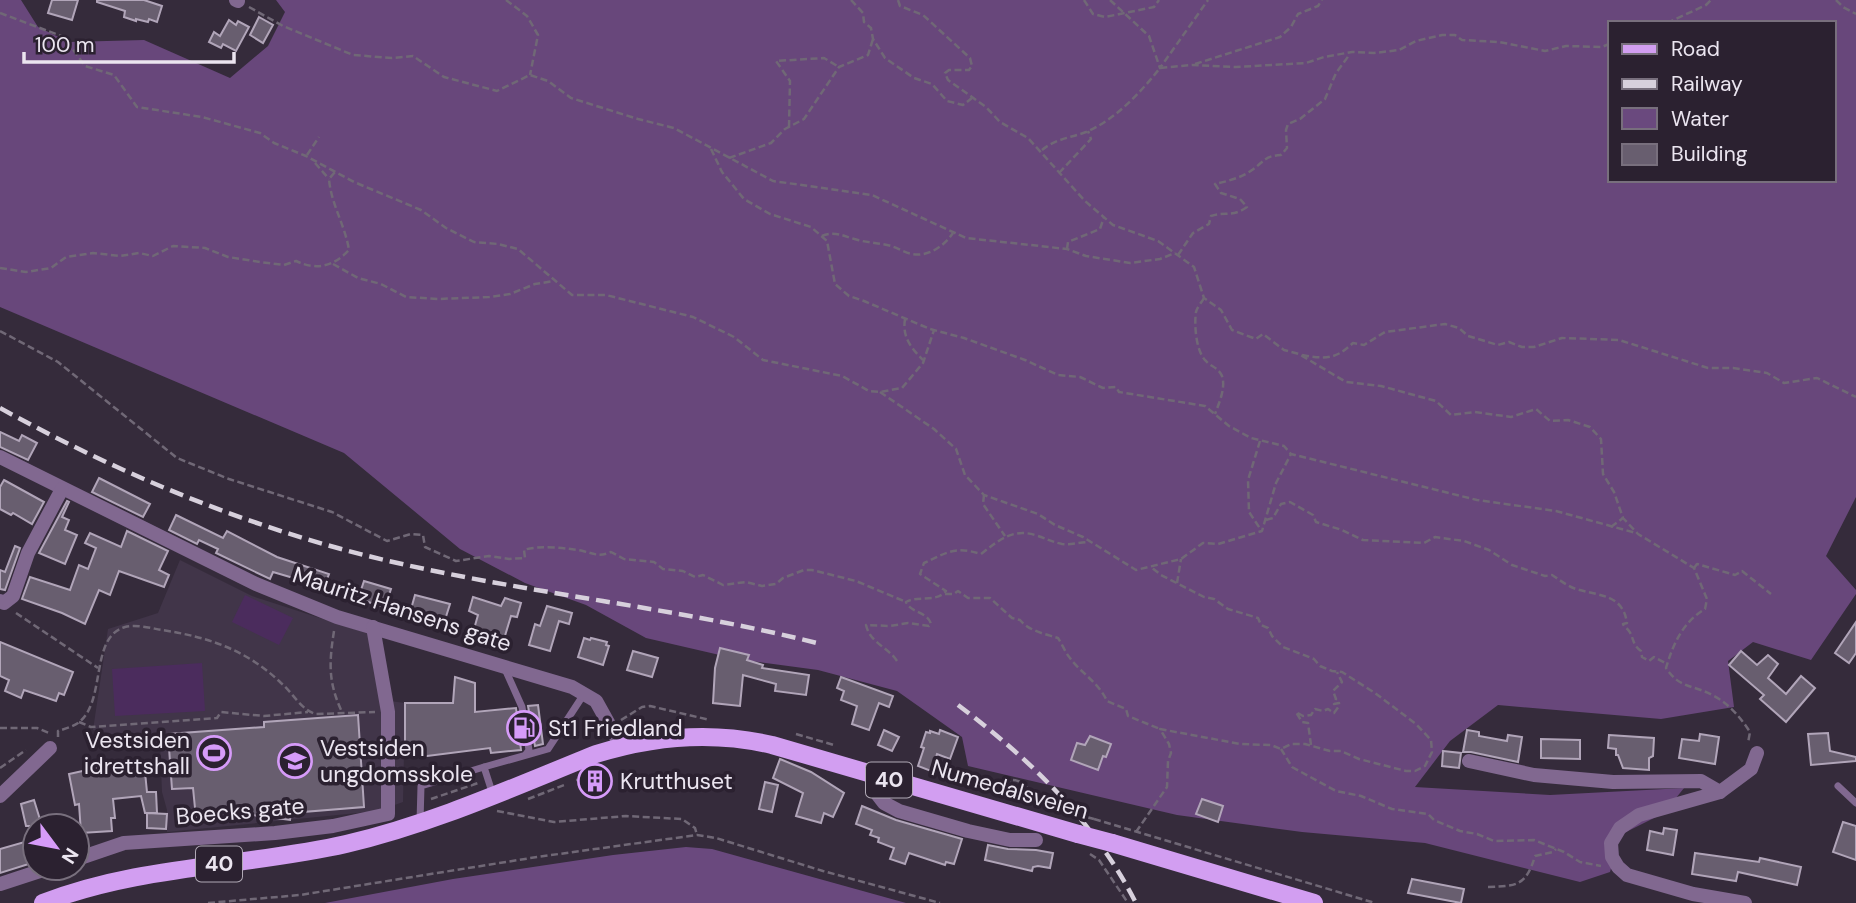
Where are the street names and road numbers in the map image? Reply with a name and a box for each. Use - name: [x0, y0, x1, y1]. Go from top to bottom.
- street label: Mauritz Hansens gate: [289, 559, 515, 659]
- street label: Numedalsveien: [928, 752, 1092, 826]
- road number: 40: [866, 762, 912, 798]
- street label: Boecks gate: [174, 790, 306, 832]
- road number: 40: [196, 846, 242, 882]

